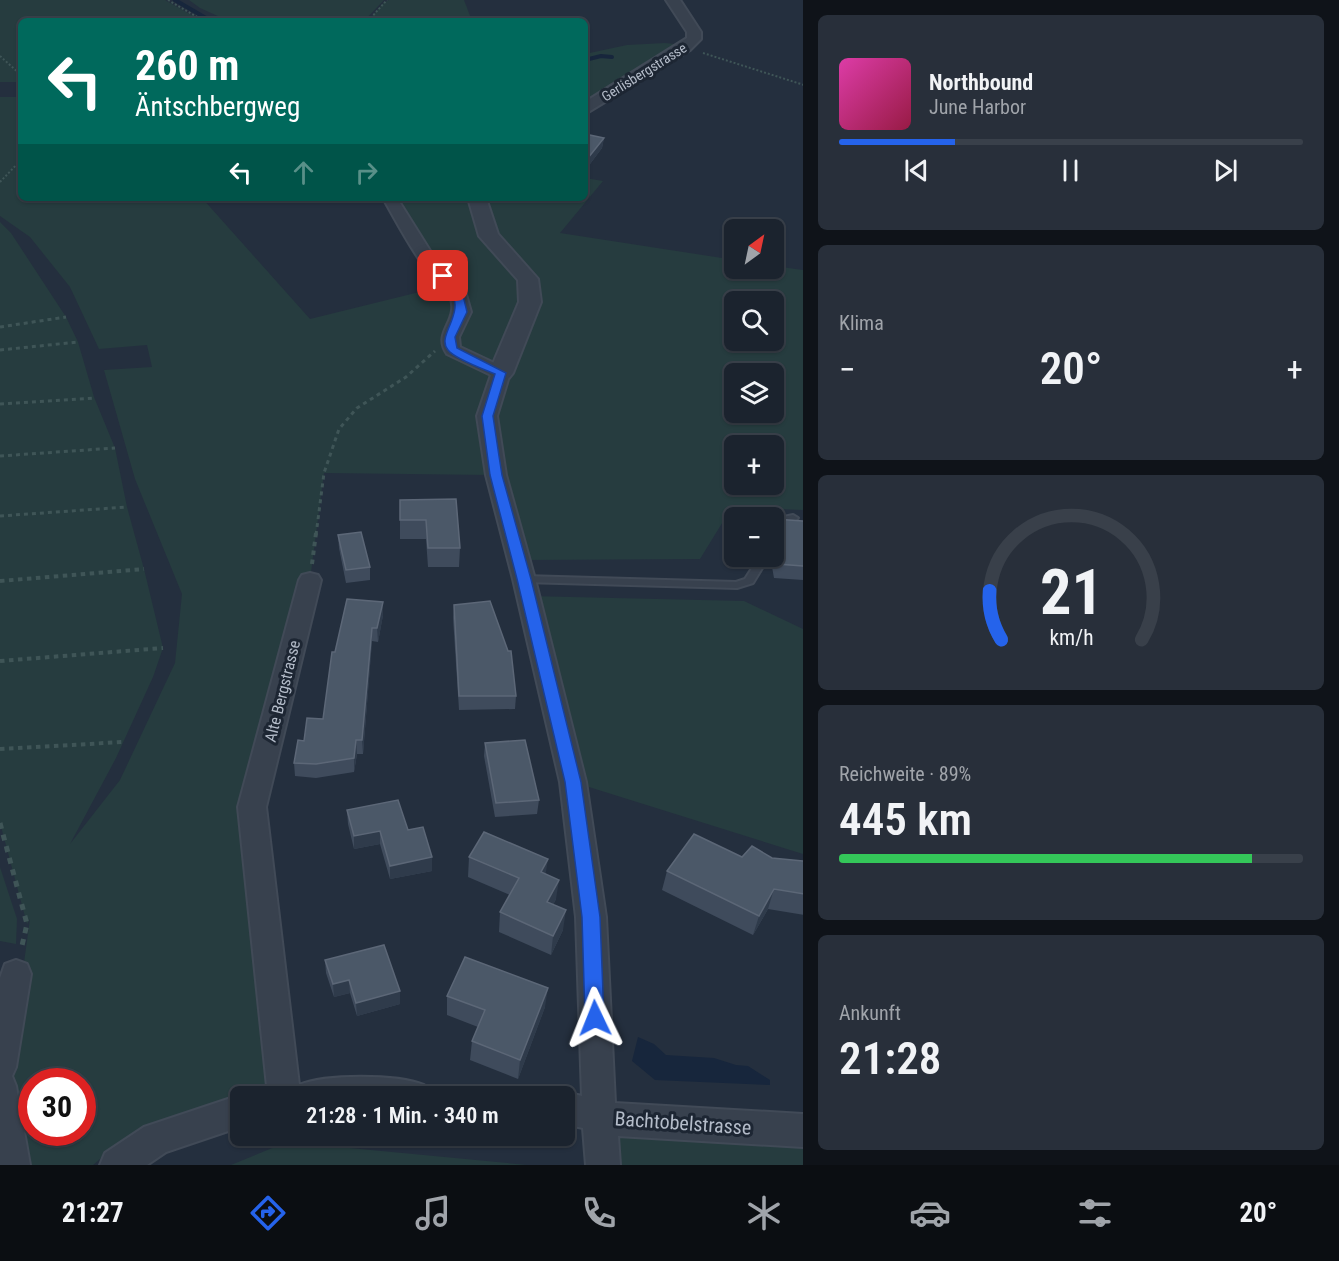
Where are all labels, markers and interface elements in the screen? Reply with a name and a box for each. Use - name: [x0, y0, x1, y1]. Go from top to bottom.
- street label: Gerlisbergstrasse: [599, 39, 690, 104]
- text: 260 m: [135, 41, 240, 90]
- icon: left: [36, 42, 114, 120]
- text: Northbound: [929, 70, 1033, 95]
- text: Äntschbergweg: [135, 91, 300, 123]
- text: June Harbor: [929, 95, 1026, 119]
- icon: previous: [900, 154, 933, 187]
- icon: pause: [1054, 154, 1087, 187]
- icon: next: [1209, 154, 1242, 187]
- icon: left: [224, 156, 257, 189]
- icon: ahead: [287, 156, 320, 189]
- icon: right: [350, 156, 383, 189]
- north arrow: [724, 219, 784, 279]
- map controls: [724, 219, 784, 567]
- pin: [417, 250, 468, 301]
- icon: arrive: [426, 259, 459, 292]
- button: search: [724, 291, 784, 351]
- text: Klima: [839, 311, 884, 335]
- text: 20°: [1040, 342, 1102, 395]
- text: −: [839, 350, 856, 389]
- text: +: [1287, 350, 1303, 389]
- button: layers: [724, 363, 784, 423]
- button: +: [724, 435, 784, 495]
- button: −: [724, 507, 784, 567]
- text: 21: [1039, 556, 1103, 629]
- text: km/h: [1049, 625, 1093, 650]
- street label: Alte Bergstrasse: [261, 638, 304, 744]
- text: Reichweite · 89%: [839, 762, 971, 786]
- text: 445 km: [839, 793, 972, 846]
- position arrow: [563, 986, 627, 1050]
- text: Ankunft: [839, 1001, 901, 1025]
- text: 21:28: [839, 1032, 941, 1085]
- speed limit sign: 30: [18, 1068, 96, 1146]
- text: 21:28 · 1 Min. · 340 m: [306, 1103, 499, 1128]
- street label: Bachtobelstrasse: [614, 1106, 752, 1140]
- icon: directions: [247, 1192, 289, 1234]
- icon: music: [412, 1192, 454, 1234]
- icon: phone: [578, 1192, 620, 1234]
- icon: climate: [743, 1192, 785, 1234]
- icon: car: [909, 1192, 951, 1234]
- icon: filters: [1074, 1192, 1116, 1234]
- text: 21:27: [62, 1197, 124, 1229]
- text: 20°: [1239, 1197, 1277, 1229]

